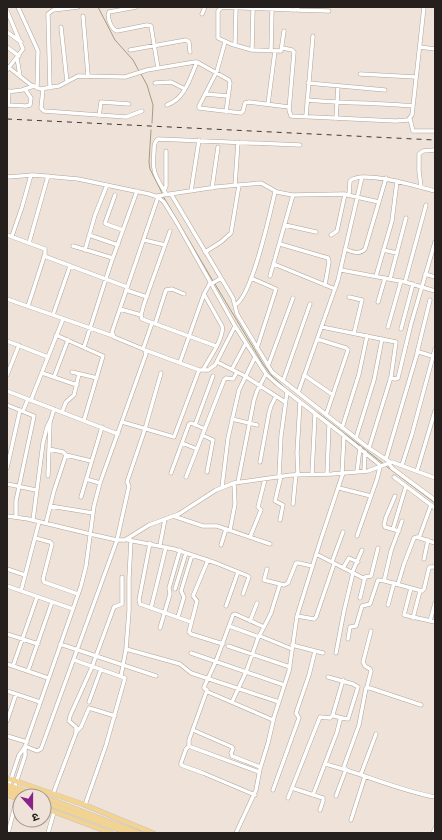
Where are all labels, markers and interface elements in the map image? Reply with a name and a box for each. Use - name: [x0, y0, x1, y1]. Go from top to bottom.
- north arrow: [12, 788, 52, 828]
- text: उ: [30, 811, 41, 825]

